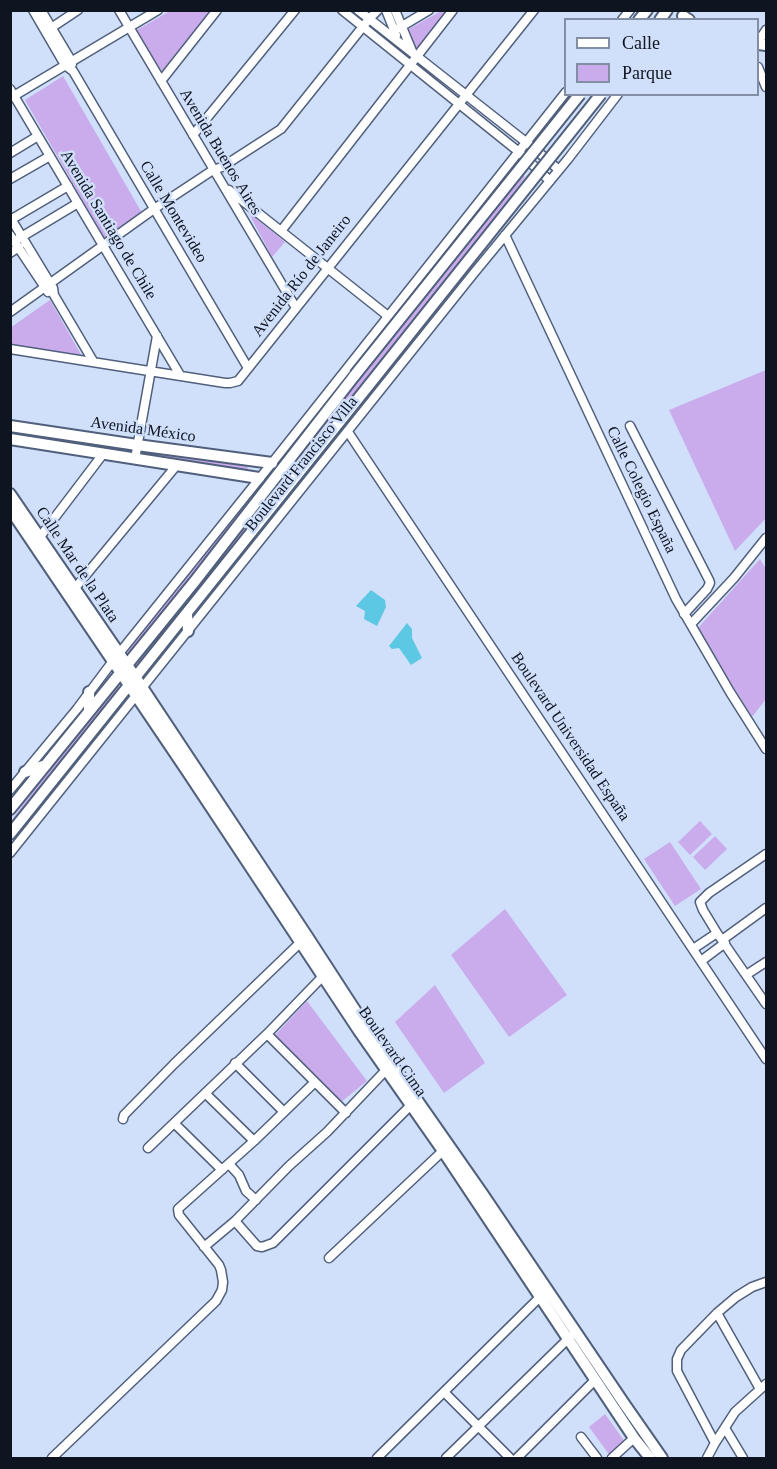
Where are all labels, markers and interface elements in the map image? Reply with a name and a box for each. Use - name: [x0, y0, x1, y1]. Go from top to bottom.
- legend: [564, 18, 759, 96]
- text: Calle: [622, 33, 660, 53]
- text: Parque: [622, 63, 672, 83]
- street label: Avenida Buenos Aires: [175, 85, 265, 219]
- street label: Avenida Santiago de Chile: [56, 147, 160, 303]
- street label: Calle Montevideo: [135, 158, 211, 266]
- street label: Avenida Río de Janeiro: [248, 211, 356, 341]
- street label: Boulevard Francisco Villa: [242, 393, 362, 535]
- street label: Avenida México: [89, 413, 197, 447]
- street label: Calle Colegio España: [602, 423, 680, 557]
- street label: Calle Mar de la Plata: [31, 504, 123, 626]
- street label: Boulevard Universidad España: [506, 649, 634, 825]
- street label: Boulevard Cima: [354, 1003, 430, 1101]

